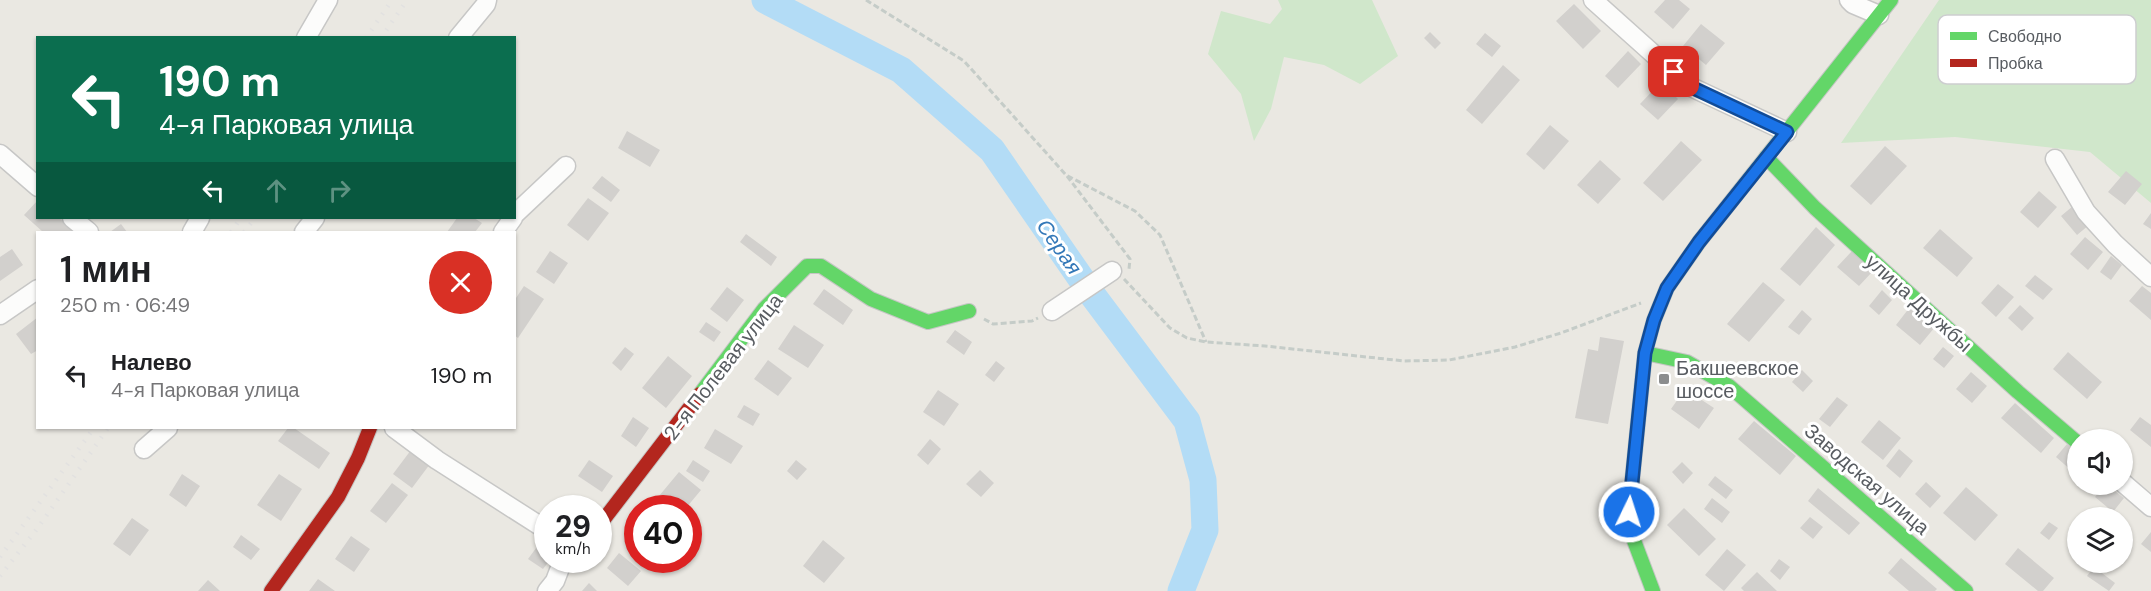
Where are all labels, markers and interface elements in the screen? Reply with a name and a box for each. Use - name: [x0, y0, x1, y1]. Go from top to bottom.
- legend: [1938, 15, 2136, 84]
- text: Свободно: [1988, 26, 2062, 47]
- pin: [1648, 46, 1699, 97]
- text: Пробка: [1988, 53, 2043, 74]
- text: 190 m: [159, 54, 280, 109]
- icon: arrive: [1657, 55, 1690, 88]
- icon: left: [60, 60, 138, 138]
- text: 4-я Парковая улица: [159, 107, 413, 142]
- icon: left: [197, 174, 230, 207]
- icon: ahead: [260, 174, 293, 207]
- icon: right: [323, 174, 356, 207]
- water label: Серая: [1030, 214, 1088, 280]
- text: 1 мин: [60, 246, 152, 293]
- street label: улица Дружбы: [1860, 248, 1978, 358]
- button: close: [429, 251, 492, 314]
- street label: 2-я Полевая улица: [658, 288, 789, 446]
- text: 250 m · 06:49: [60, 292, 190, 318]
- text: Налево: [111, 348, 192, 377]
- place label: Бакшеевское шоссе: [1676, 355, 1799, 404]
- icon: left: [60, 359, 93, 392]
- text: 190 m: [431, 361, 492, 390]
- marker: Бакшеевское шоссе: [1657, 372, 1671, 386]
- text: 4-я Парковая улица: [111, 377, 299, 403]
- street label: Заводская улица: [1799, 418, 1936, 541]
- map controls: [2067, 429, 2133, 573]
- button: sound: [2067, 429, 2133, 495]
- position arrow: [1597, 480, 1661, 544]
- speed limit sign: 40: [624, 495, 702, 573]
- text: 29: [555, 507, 591, 546]
- button: layers: [2067, 507, 2133, 573]
- text: km/h: [555, 539, 591, 559]

